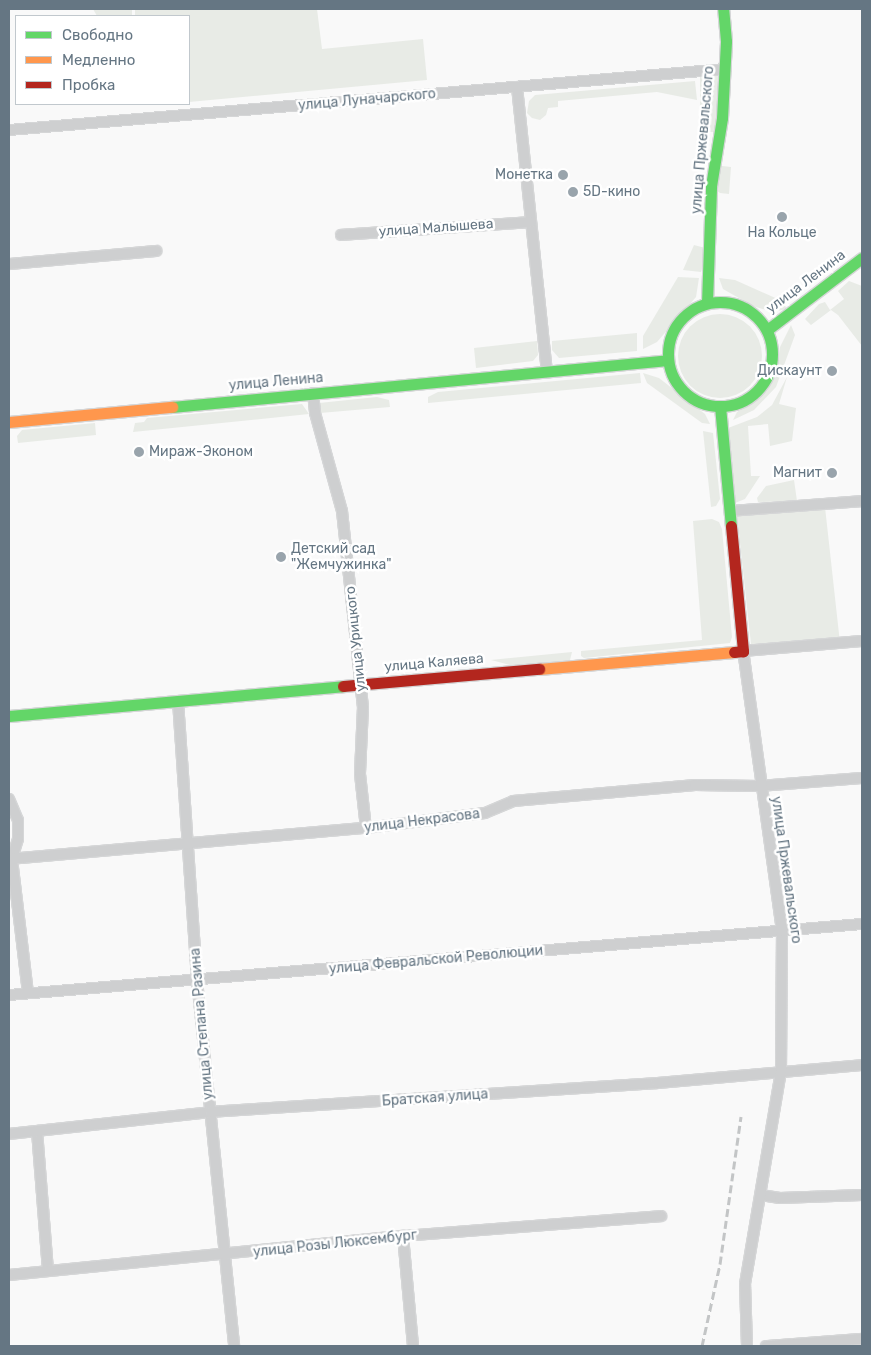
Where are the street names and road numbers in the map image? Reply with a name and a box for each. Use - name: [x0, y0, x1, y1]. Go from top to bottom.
- street label: улица Пржевальского: [688, 65, 718, 215]
- street label: улица Луначарского: [297, 86, 437, 114]
- street label: улица Малышева: [378, 216, 494, 240]
- street label: улица Ленина: [763, 247, 849, 317]
- street label: улица Ленина: [228, 370, 324, 394]
- street label: улица Урицкого: [342, 585, 370, 693]
- street label: улица Каляева: [384, 650, 484, 676]
- street label: улица Пржевальского: [767, 795, 805, 945]
- street label: улица Некрасова: [363, 806, 481, 836]
- street label: улица Февральской Революции: [328, 942, 544, 978]
- street label: улица Степана Разина: [187, 947, 217, 1101]
- street label: Братская улица: [381, 1086, 489, 1110]
- street label: улица Розы Люксембург: [252, 1227, 418, 1261]

